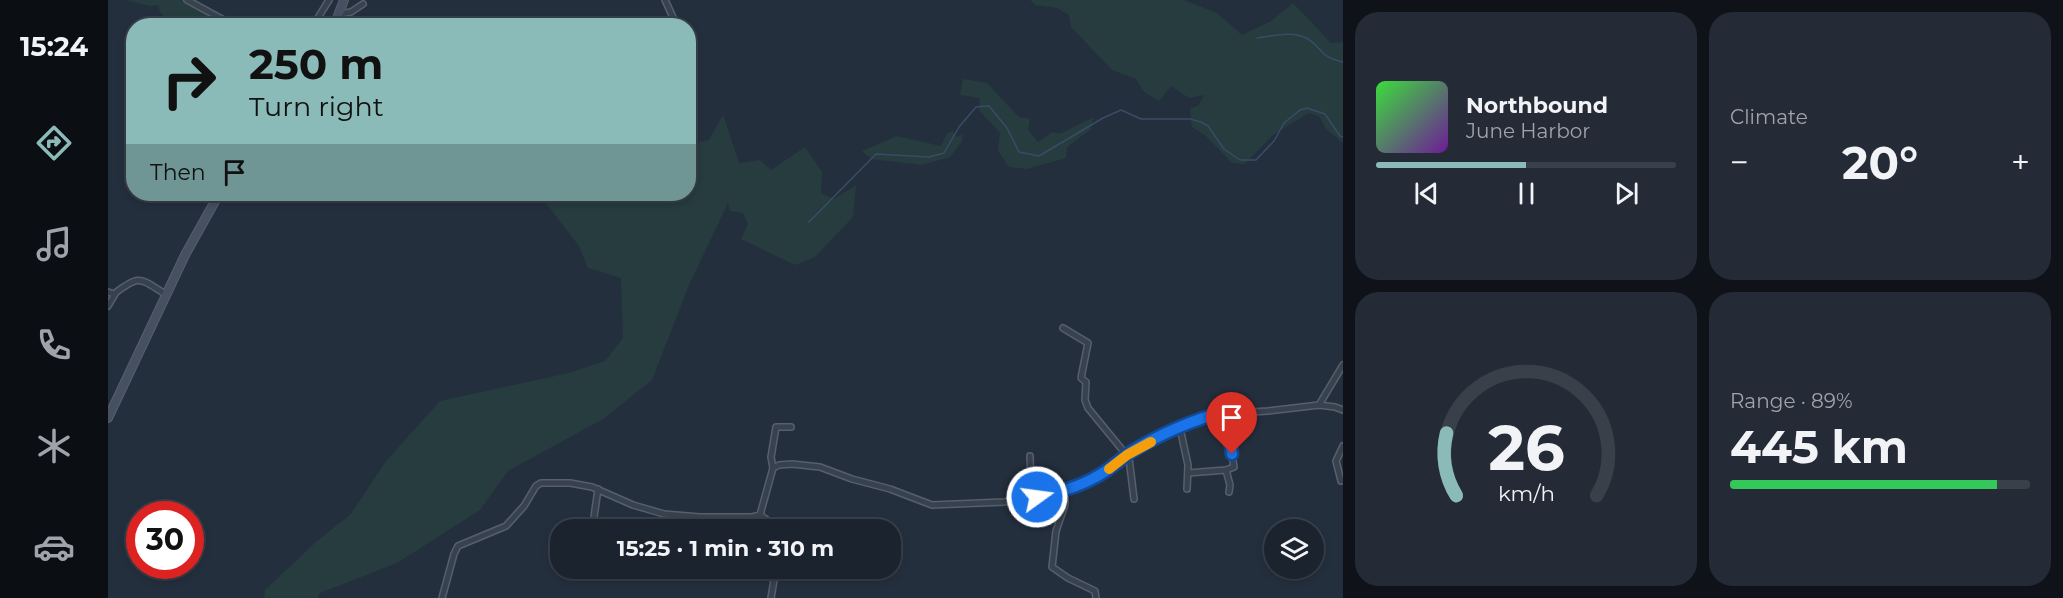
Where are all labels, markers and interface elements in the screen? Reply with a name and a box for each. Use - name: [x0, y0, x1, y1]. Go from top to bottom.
- text: 15:24: [20, 30, 88, 63]
- text: 250 m: [249, 38, 383, 90]
- icon: right: [150, 42, 228, 120]
- text: Turn right: [249, 90, 384, 123]
- text: Northbound: [1466, 92, 1608, 119]
- text: Climate: [1730, 105, 1808, 129]
- text: June Harbor: [1466, 119, 1590, 143]
- icon: directions: [33, 122, 75, 164]
- text: 20°: [1842, 135, 1918, 190]
- text: −: [1730, 142, 1749, 182]
- text: +: [2011, 142, 2030, 182]
- icon: arrive: [218, 156, 251, 189]
- text: Then: [150, 159, 206, 186]
- icon: previous: [1410, 177, 1443, 210]
- icon: pause: [1510, 177, 1543, 210]
- icon: next: [1610, 177, 1643, 210]
- icon: music: [33, 223, 75, 265]
- icon: phone: [33, 324, 75, 366]
- text: Range · 89%: [1730, 389, 1853, 413]
- pin: [1206, 392, 1257, 454]
- icon: arrive: [1215, 401, 1248, 434]
- text: 26: [1488, 410, 1564, 486]
- text: 445 km: [1730, 419, 1908, 474]
- icon: climate: [33, 425, 75, 467]
- position arrow: [1005, 465, 1069, 529]
- text: km/h: [1497, 480, 1555, 506]
- speed limit sign: 30: [126, 501, 204, 579]
- map controls: [1264, 519, 1324, 579]
- button: layers: [1264, 519, 1324, 579]
- icon: car: [33, 526, 75, 568]
- text: 15:25 · 1 min · 310 m: [617, 535, 834, 562]

